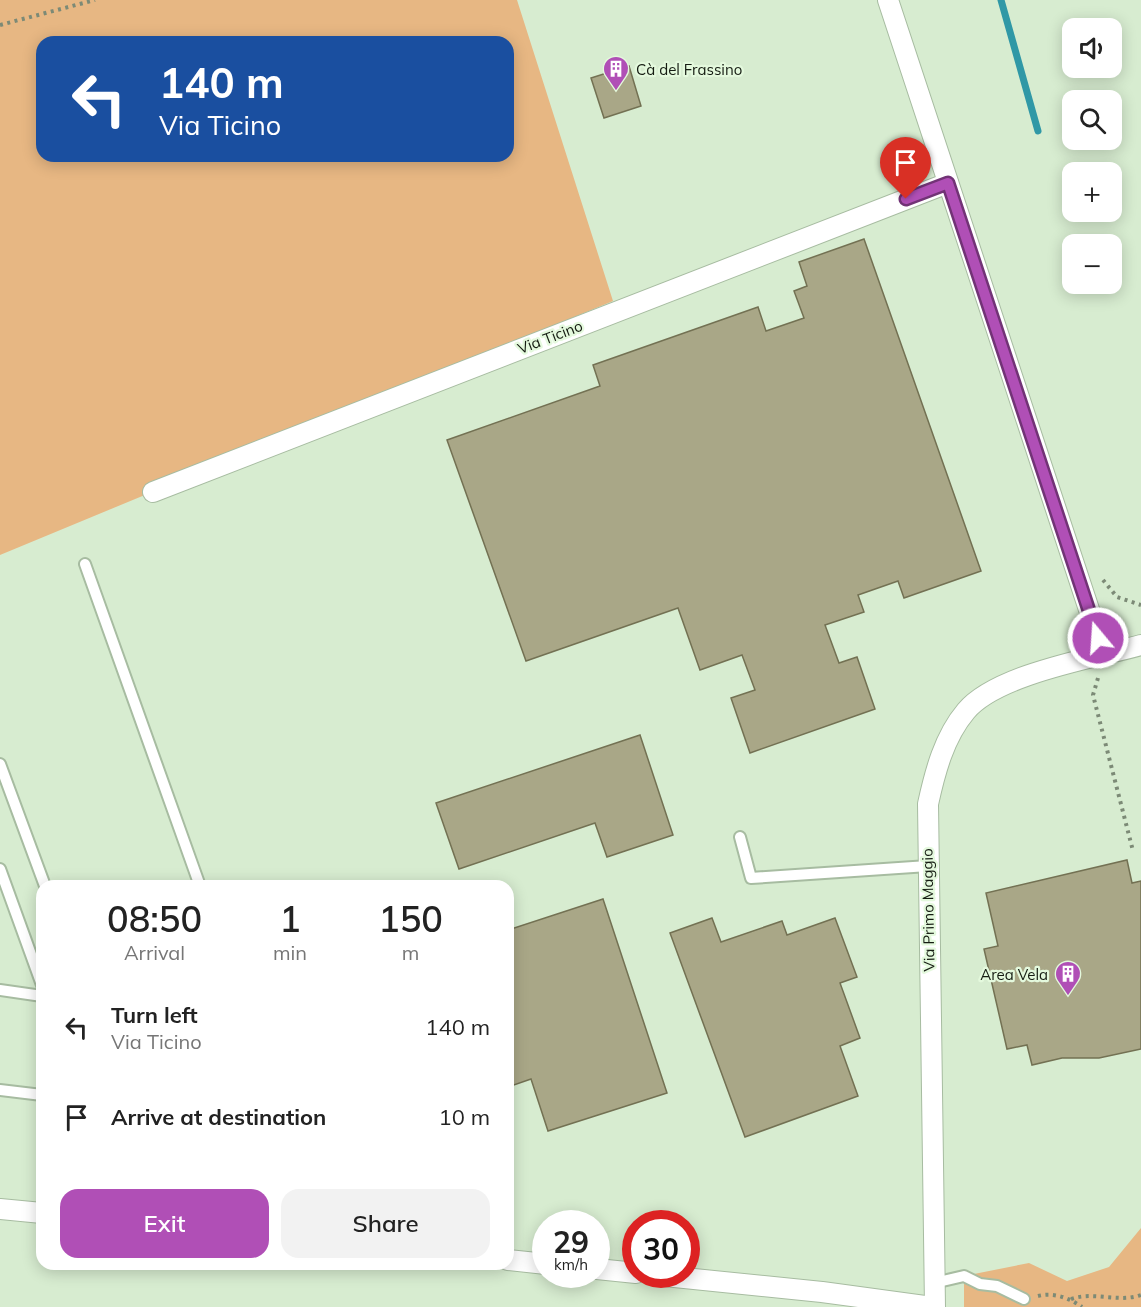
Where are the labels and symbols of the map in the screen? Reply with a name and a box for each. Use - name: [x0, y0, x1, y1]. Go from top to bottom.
- building icon: Cà del Frassino: [601, 54, 631, 92]
- place label: Cà del Frassino: [636, 60, 742, 79]
- pin: [880, 137, 931, 199]
- street label: Via Ticino: [515, 316, 585, 358]
- position arrow: [1066, 606, 1130, 670]
- street label: Via Primo Maggio: [917, 848, 939, 972]
- building icon: Area Vela: [1053, 959, 1083, 997]
- place label: Area Vela: [980, 965, 1048, 984]
- speed limit sign: 30: [622, 1210, 700, 1288]

